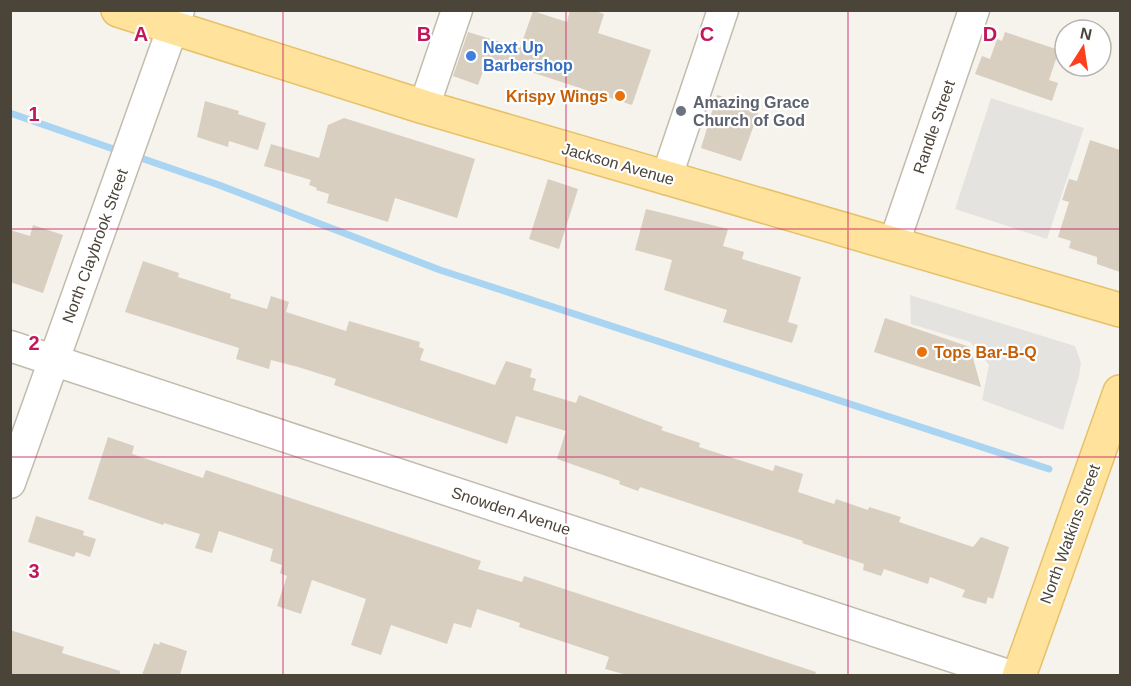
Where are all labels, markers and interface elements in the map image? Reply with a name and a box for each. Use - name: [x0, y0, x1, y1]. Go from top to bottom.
- north arrow: [1053, 18, 1113, 78]
- text: A: [134, 23, 148, 45]
- text: B: [417, 23, 431, 45]
- text: C: [700, 23, 714, 45]
- text: D: [983, 23, 997, 45]
- text: N: [1079, 24, 1093, 43]
- place label: Next Up Barbershop: [483, 39, 573, 74]
- marker: Next Up Barbershop: [464, 49, 478, 63]
- street label: Randle Street: [910, 77, 958, 176]
- place label: Krispy Wings: [506, 88, 608, 105]
- marker: Krispy Wings: [613, 89, 627, 103]
- place label: Amazing Grace Church of God: [693, 94, 810, 129]
- text: 1: [28, 103, 40, 125]
- marker: Amazing Grace Church of God: [674, 104, 688, 118]
- street label: Jackson Avenue: [560, 140, 676, 188]
- street label: North Claybrook Street: [59, 166, 131, 325]
- text: 2: [28, 332, 40, 354]
- place label: Tops Bar-B-Q: [934, 344, 1037, 361]
- marker: Tops Bar-B-Q: [915, 345, 929, 359]
- street label: North Watkins Street: [1037, 462, 1103, 606]
- street label: Snowden Avenue: [449, 484, 573, 538]
- text: 3: [28, 560, 40, 582]

